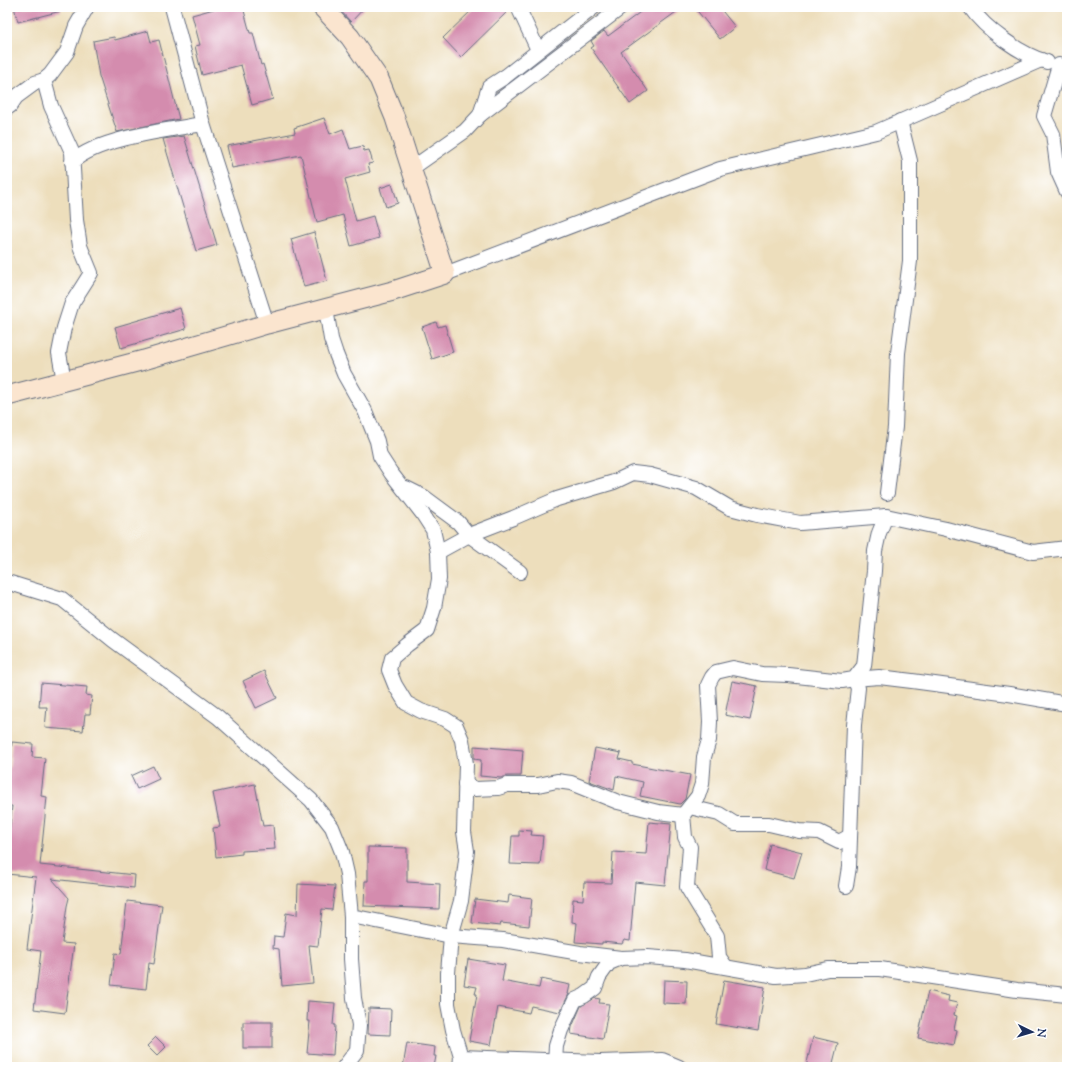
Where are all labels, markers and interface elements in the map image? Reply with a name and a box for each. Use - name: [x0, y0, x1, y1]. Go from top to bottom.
- north arrow: [1012, 1012, 1052, 1052]
- text: N: [1033, 1027, 1049, 1038]

